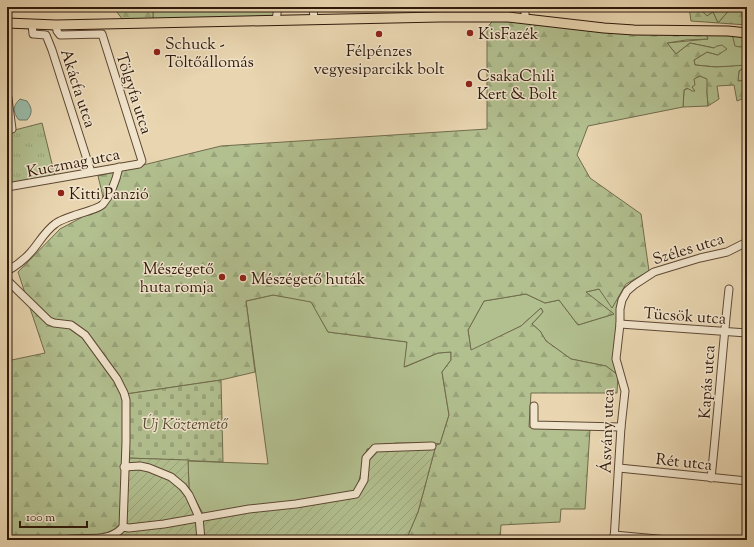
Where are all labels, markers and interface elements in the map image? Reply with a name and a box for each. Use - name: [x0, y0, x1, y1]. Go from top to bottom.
- place label: KisFazék: [478, 24, 539, 47]
- marker: KisFazék: [465, 28, 475, 38]
- marker: Félpénzes vegyesiparcikk bolt: [374, 29, 384, 39]
- place label: Schuck - Töltőállomás: [165, 34, 254, 75]
- place label: Félpénzes vegyesiparcikk bolt: [314, 41, 445, 82]
- street label: Akácfa utca: [53, 46, 100, 132]
- marker: Schuck - Töltőállomás: [152, 47, 162, 57]
- street label: Tölgyfa utca: [109, 50, 157, 138]
- place label: CsakaChili Kert & Bolt: [477, 66, 558, 107]
- marker: CsakaChili Kert & Bolt: [464, 79, 474, 89]
- street label: Kuczmag utca: [25, 144, 123, 185]
- place label: Kitti Panzió: [69, 184, 149, 207]
- marker: Kitti Panzió: [56, 188, 66, 198]
- street label: Széles utca: [650, 228, 728, 272]
- place label: Mészégető huta romja: [140, 259, 215, 300]
- place label: Mészégető huták: [251, 269, 366, 292]
- marker: Mészégető huta romja: [217, 272, 227, 282]
- marker: Mészégető huták: [238, 273, 248, 283]
- street label: Tücsök utca: [643, 303, 727, 332]
- street label: Kapás utca: [694, 344, 723, 420]
- street label: Ásvány utca: [596, 388, 621, 474]
- park label: Új Köztemető: [142, 414, 229, 437]
- street label: Rét utca: [654, 449, 714, 478]
- scale bar: [20, 503, 87, 529]
- text: 100 m: [26, 509, 55, 527]

